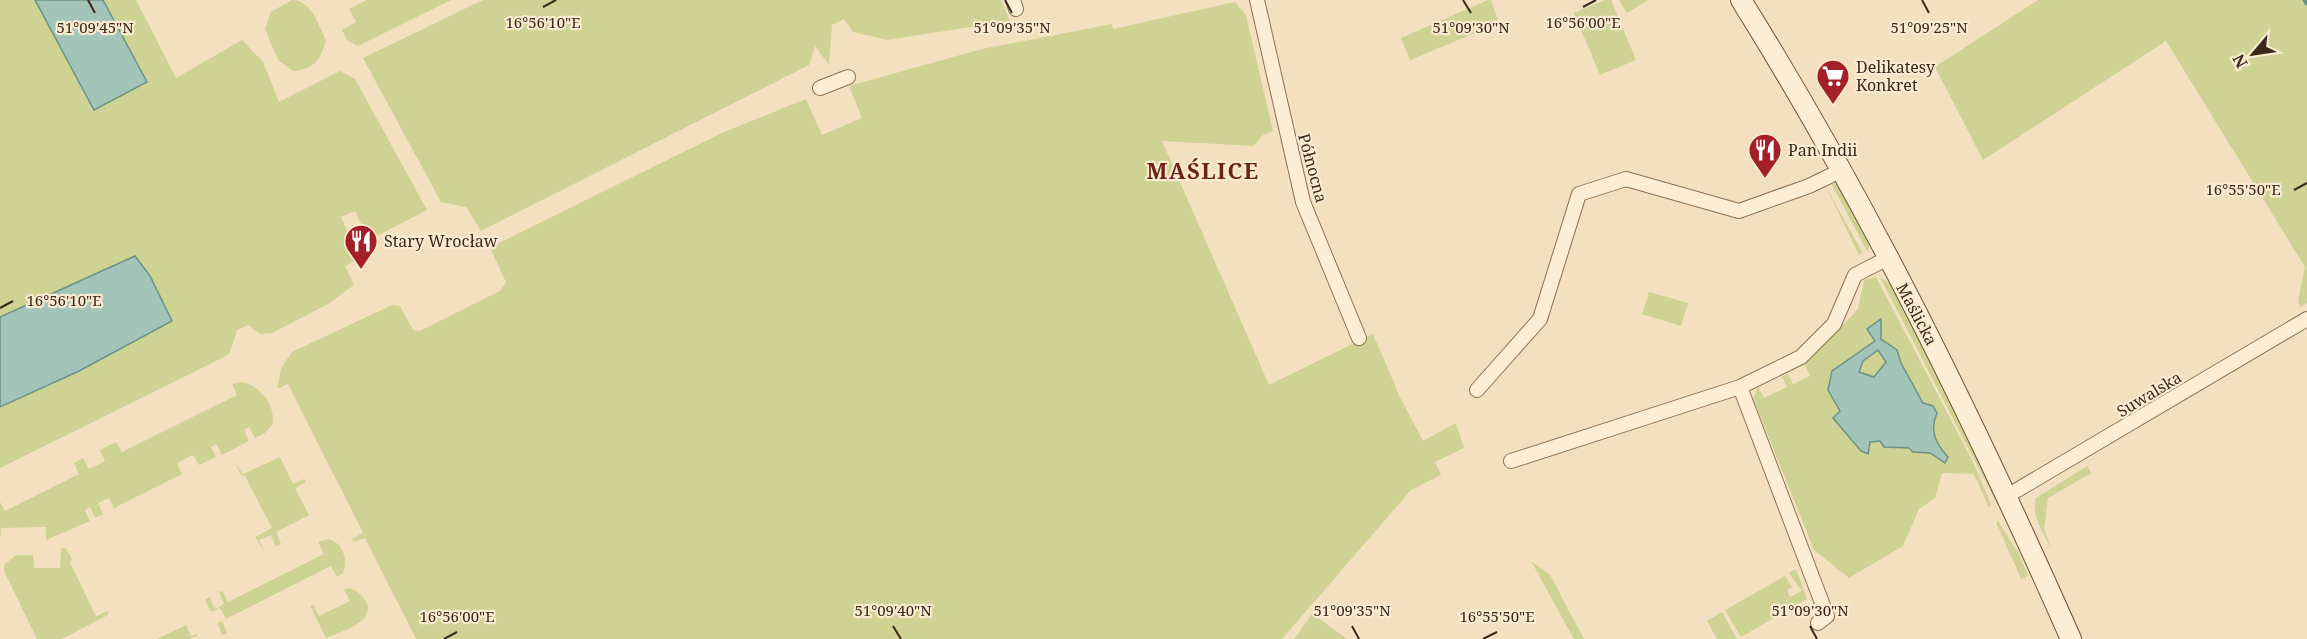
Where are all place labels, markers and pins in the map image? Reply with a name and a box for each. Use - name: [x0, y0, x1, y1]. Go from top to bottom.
- place label: Delikatesy Konkret: [1856, 56, 1936, 96]
- supermarket icon: Delikatesy Konkret: [1815, 58, 1851, 105]
- restaurant icon: Pan Indii: [1747, 132, 1783, 179]
- place label: Pan Indii: [1788, 139, 1857, 161]
- restaurant icon: Stary Wrocław: [343, 223, 379, 270]
- place label: Stary Wrocław: [384, 230, 498, 252]

